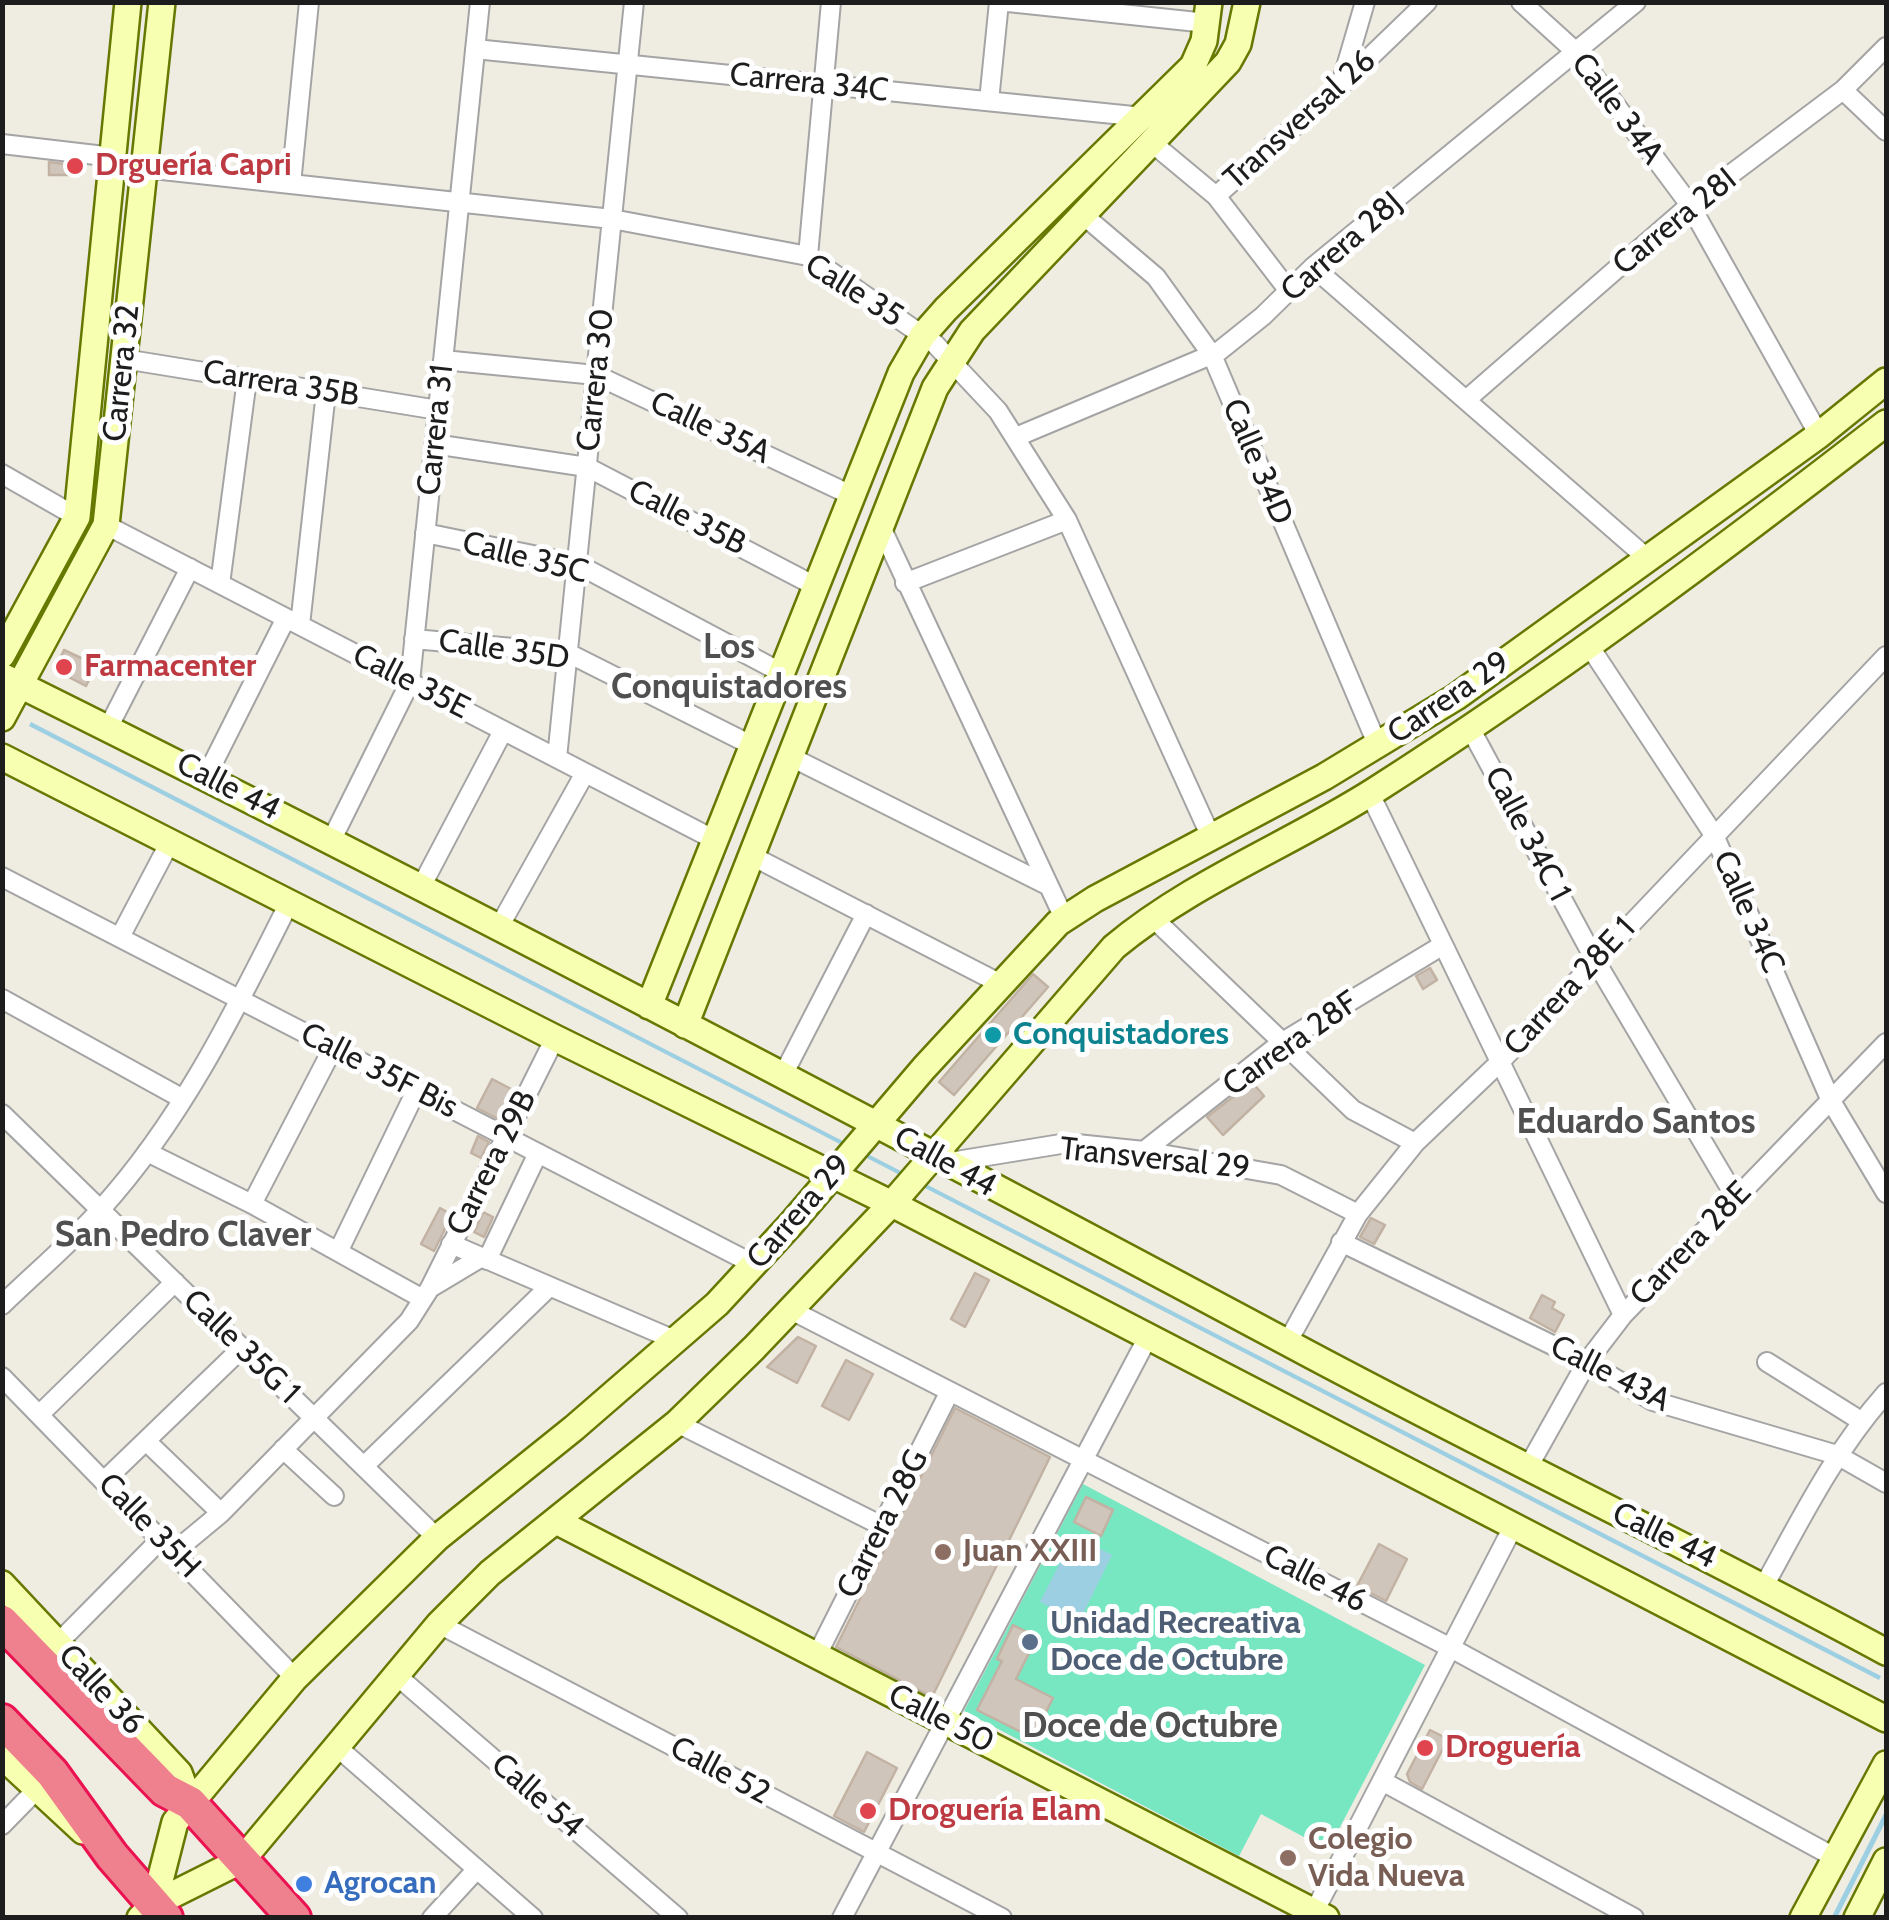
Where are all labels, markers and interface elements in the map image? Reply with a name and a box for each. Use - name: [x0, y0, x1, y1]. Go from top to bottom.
- street label: Transversal 26: [1216, 42, 1384, 198]
- street label: Calle 34A: [1563, 46, 1671, 172]
- street label: Carrera 34C: [728, 56, 890, 110]
- place label: Drguería Capri: [95, 147, 292, 185]
- marker: Drguería Capri: [64, 155, 86, 177]
- street label: Carrera 28I: [1605, 160, 1745, 284]
- street label: Carrera 28J: [1274, 184, 1410, 310]
- street label: Calle 35: [798, 246, 910, 336]
- street label: Carrera 32: [96, 302, 148, 444]
- street label: Carrera 30: [569, 307, 623, 453]
- street label: Carrera 35B: [200, 353, 362, 415]
- street label: Carrera 31: [410, 363, 462, 497]
- street label: Calle 35A: [644, 384, 776, 472]
- street label: Calle 34D: [1213, 393, 1301, 531]
- street label: Calle 35B: [622, 472, 752, 564]
- street label: Calle 35C: [458, 524, 592, 592]
- street label: Calle 35D: [436, 622, 572, 678]
- district label: Los Conquistadores: [611, 627, 847, 709]
- street label: Calle 35E: [346, 636, 476, 728]
- street label: Carrera 29: [1381, 643, 1517, 753]
- place label: Farmacenter: [84, 648, 256, 686]
- marker: Farmacenter: [53, 656, 75, 678]
- street label: Calle 44: [170, 745, 286, 829]
- street label: Calle 34C 1: [1476, 760, 1578, 908]
- street label: Calle 34C: [1704, 845, 1792, 979]
- street label: Carrera 28E 1: [1496, 910, 1644, 1064]
- street label: Carrera 28F: [1216, 983, 1366, 1105]
- street label: Calle 35F Bis: [294, 1015, 464, 1127]
- place label: Conquistadores: [1013, 1016, 1229, 1054]
- marker: Conquistadores: [982, 1024, 1004, 1046]
- street label: Carrera 29B: [439, 1084, 545, 1242]
- district label: Eduardo Santos: [1517, 1102, 1755, 1144]
- street label: Calle 44: [887, 1118, 1003, 1206]
- street label: Transversal 29: [1058, 1130, 1252, 1188]
- street label: Carrera 29: [739, 1147, 859, 1277]
- street label: Carrera 28E: [1622, 1174, 1760, 1314]
- district label: San Pedro Claver: [55, 1215, 311, 1257]
- street label: Calle 35G 1: [175, 1282, 307, 1412]
- street label: Calle 43A: [1544, 1328, 1676, 1420]
- street label: Carrera 28G: [829, 1443, 937, 1605]
- street label: Calle 35H: [90, 1466, 208, 1586]
- street label: Calle 44: [1606, 1495, 1722, 1577]
- place label: Juan XXIII: [963, 1533, 1097, 1571]
- street label: Calle 46: [1257, 1537, 1373, 1621]
- marker: Juan XXIII: [932, 1541, 954, 1563]
- place label: Unidad Recreativa Doce de Octubre: [1050, 1605, 1301, 1680]
- marker: Unidad Recreativa Doce de Octubre: [1019, 1631, 1041, 1653]
- street label: Calle 36: [50, 1637, 152, 1743]
- street label: Calle 50: [882, 1676, 1000, 1762]
- district label: Doce de Octubre: [1022, 1706, 1278, 1748]
- street label: Calle 52: [663, 1729, 777, 1813]
- place label: Droguería: [1445, 1729, 1581, 1767]
- marker: Droguería: [1414, 1737, 1436, 1759]
- street label: Calle 54: [483, 1746, 591, 1846]
- place label: Droguería Elam: [888, 1792, 1101, 1830]
- marker: Droguería Elam: [857, 1800, 879, 1822]
- place label: Colegio Vida Nueva: [1308, 1821, 1465, 1896]
- marker: Colegio Vida Nueva: [1277, 1847, 1299, 1869]
- place label: Agrocan: [324, 1865, 436, 1903]
- marker: Agrocan: [293, 1873, 315, 1895]

